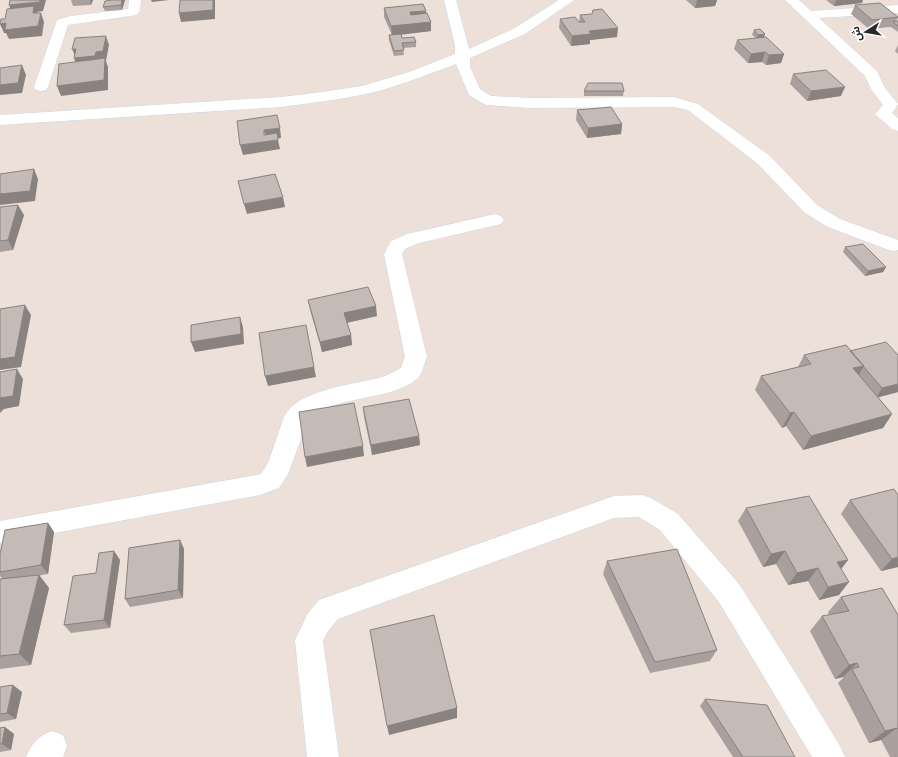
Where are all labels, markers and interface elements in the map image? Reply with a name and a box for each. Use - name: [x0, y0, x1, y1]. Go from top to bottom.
- north arrow: [846, 12, 886, 52]
- text: ش: [849, 25, 865, 43]

